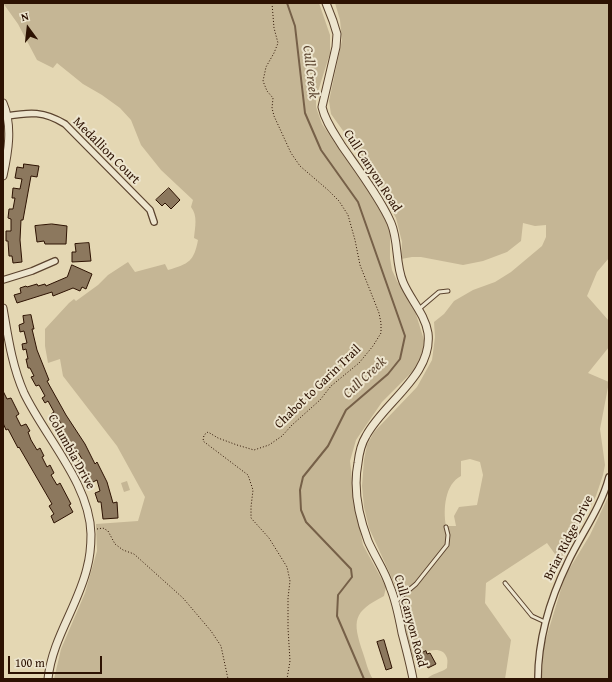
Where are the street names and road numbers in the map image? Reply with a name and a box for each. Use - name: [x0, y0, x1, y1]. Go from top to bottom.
- street label: Medallion Court: [69, 114, 143, 188]
- street label: Cull Canyon Road: [340, 127, 404, 215]
- street label: Chabot to Garin Trail: [271, 342, 365, 432]
- street label: Columbia Drive: [44, 412, 98, 492]
- street label: Briar Ridge Drive: [541, 493, 597, 583]
- street label: Cull Canyon Road: [390, 573, 430, 669]

